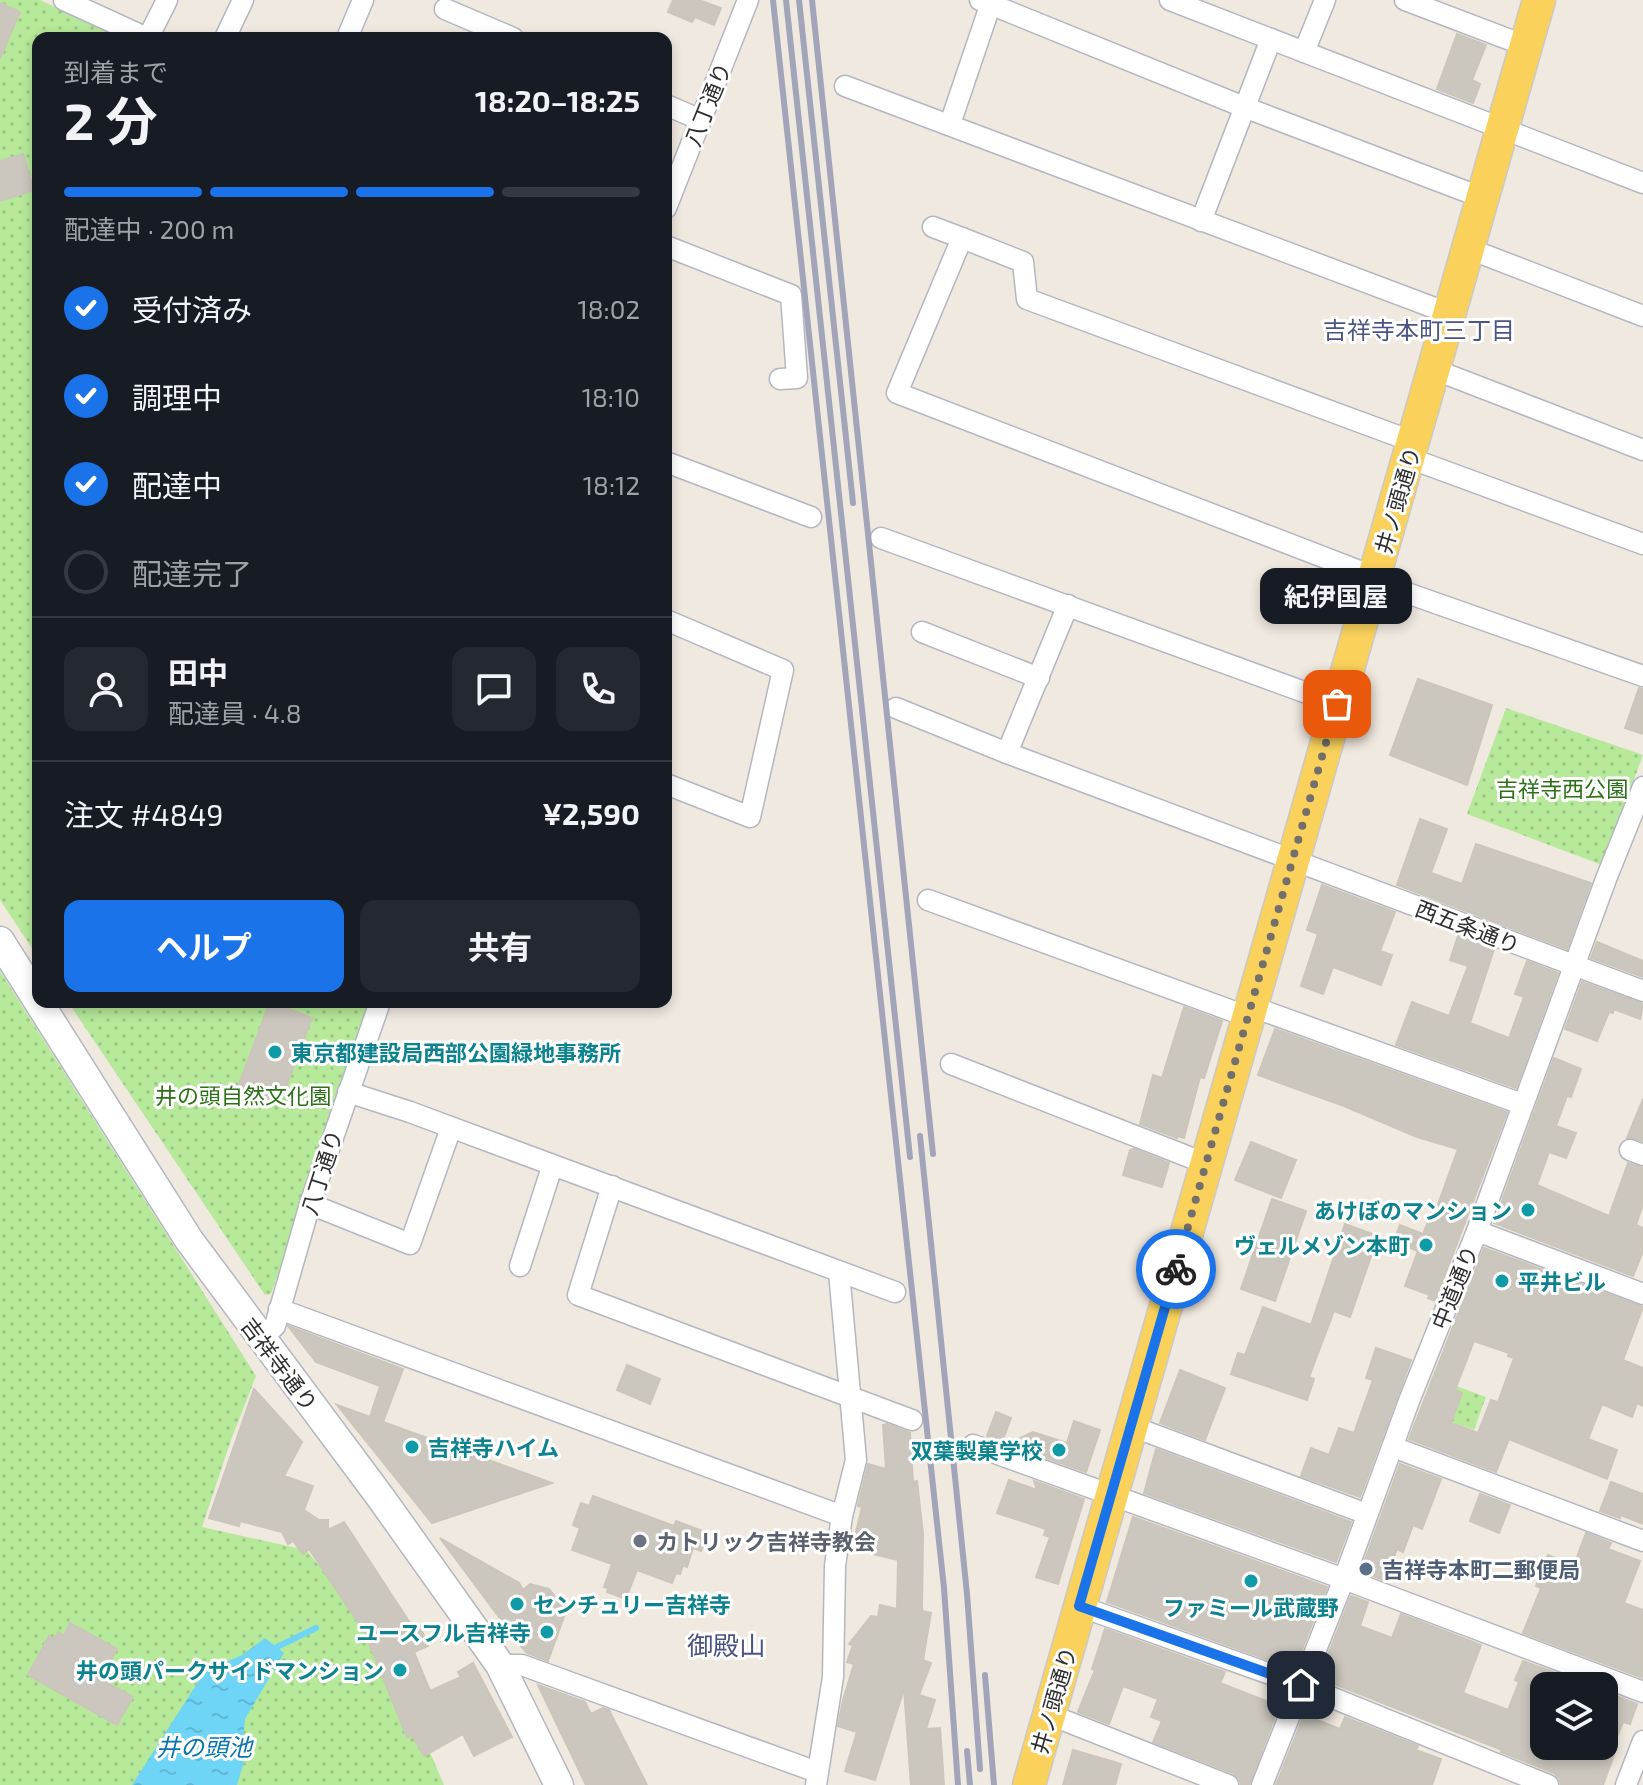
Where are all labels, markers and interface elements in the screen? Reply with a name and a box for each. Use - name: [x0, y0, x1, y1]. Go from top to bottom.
- text: 到着まで: [64, 56, 168, 87]
- street label: 八丁通り: [678, 58, 736, 150]
- text: 18:20–18:25: [475, 82, 640, 118]
- text: 2 分: [64, 88, 157, 150]
- text: 配達中 · 200 m: [64, 213, 234, 244]
- icon: check: [64, 286, 108, 330]
- text: 受付済み: [132, 291, 252, 327]
- text: 18:02: [577, 293, 640, 324]
- district label: 吉祥寺本町三丁目: [1323, 315, 1515, 344]
- icon: check: [64, 374, 108, 418]
- text: 調理中: [132, 379, 222, 415]
- text: 18:10: [582, 381, 640, 412]
- street label: 井ノ頭通り: [1369, 444, 1425, 556]
- icon: check: [64, 462, 108, 506]
- text: 配達中: [132, 467, 222, 503]
- text: 18:12: [583, 469, 640, 500]
- text: 配達完了: [132, 555, 252, 591]
- callout: 紀伊国屋: [1261, 568, 1413, 624]
- text: 紀伊国屋: [1284, 580, 1388, 611]
- button: person: [64, 647, 148, 731]
- button: chat: [452, 647, 536, 731]
- button: phone: [556, 647, 640, 731]
- text: 田中: [168, 654, 228, 690]
- pin: [1303, 670, 1371, 738]
- icon: bag: [1315, 682, 1359, 726]
- text: 配達員 · 4.8: [168, 697, 301, 728]
- park label: 吉祥寺西公園: [1496, 775, 1628, 801]
- text: ¥2,590: [542, 795, 640, 831]
- text: 注文 #4849: [64, 796, 224, 832]
- street label: 西五条通り: [1412, 894, 1524, 958]
- button: ヘルプ: [64, 900, 344, 992]
- button: 共有: [360, 900, 640, 992]
- place label: 東京都建設局西部公園緑地事務所: [291, 1039, 621, 1065]
- marker: 東京都建設局西部公園緑地事務所: [266, 1043, 284, 1061]
- park label: 井の頭自然文化園: [155, 1082, 331, 1108]
- street label: 八丁通り: [295, 1126, 347, 1218]
- place label: あけぼのマンション: [1314, 1197, 1512, 1223]
- marker: あけぼのマンション: [1519, 1201, 1537, 1219]
- courier: [1136, 1229, 1216, 1309]
- place label: ヴェルメゾン本町: [1234, 1232, 1410, 1258]
- marker: ヴェルメゾン本町: [1417, 1236, 1435, 1254]
- street label: 中道通り: [1425, 1241, 1483, 1333]
- icon: bike: [1154, 1247, 1198, 1291]
- place label: 平井ビル: [1518, 1268, 1606, 1294]
- marker: 平井ビル: [1493, 1272, 1511, 1290]
- street label: 吉祥寺通り: [237, 1312, 323, 1416]
- place label: 吉祥寺ハイム: [428, 1434, 559, 1460]
- place label: 双葉製菓学校: [911, 1437, 1043, 1463]
- marker: 吉祥寺ハイム: [403, 1438, 421, 1456]
- marker: 双葉製菓学校: [1050, 1441, 1068, 1459]
- place label: カトリック吉祥寺教会: [656, 1528, 876, 1554]
- marker: カトリック吉祥寺教会: [631, 1532, 649, 1550]
- place label: 吉祥寺本町二郵便局: [1382, 1556, 1580, 1582]
- marker: 吉祥寺本町二郵便局: [1357, 1560, 1375, 1578]
- marker: ファミール武蔵野: [1242, 1572, 1260, 1590]
- place label: センチュリー吉祥寺: [533, 1591, 731, 1617]
- place label: ファミール武蔵野: [1163, 1594, 1339, 1620]
- marker: センチュリー吉祥寺: [508, 1595, 526, 1613]
- place label: ユースフル吉祥寺: [356, 1619, 531, 1645]
- marker: ユースフル吉祥寺: [538, 1623, 556, 1641]
- district label: 御殿山: [687, 1629, 765, 1660]
- street label: 井ノ頭通り: [1025, 1644, 1081, 1756]
- pin: [1267, 1651, 1335, 1719]
- place label: 井の頭パークサイドマンション: [76, 1657, 384, 1683]
- marker: 井の頭パークサイドマンション: [391, 1661, 409, 1679]
- icon: home: [1279, 1663, 1323, 1707]
- map controls: [1530, 1672, 1618, 1760]
- button: layers: [1530, 1672, 1618, 1760]
- water label: 井の頭池: [156, 1732, 254, 1761]

